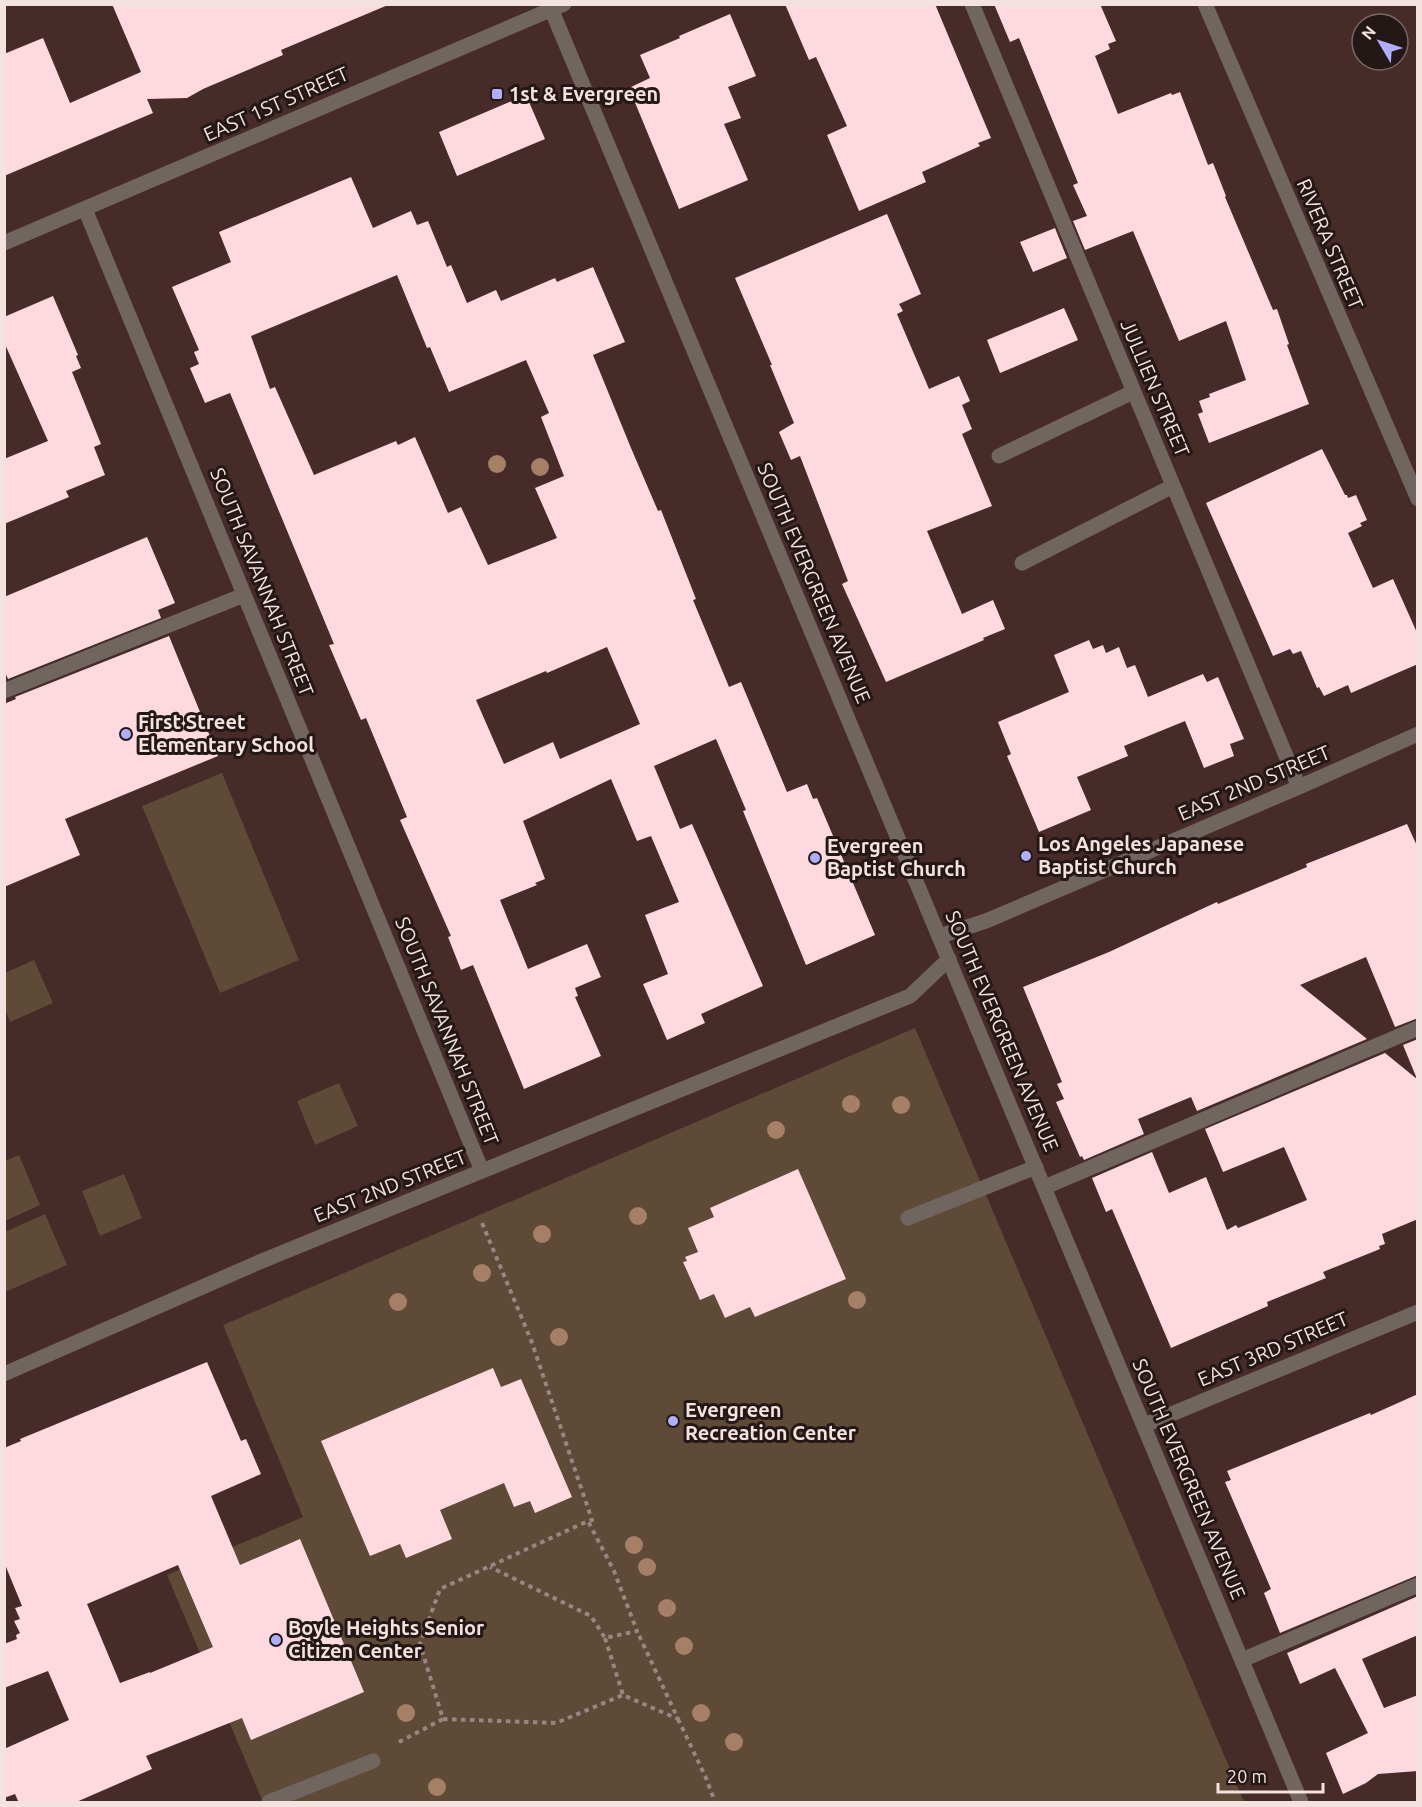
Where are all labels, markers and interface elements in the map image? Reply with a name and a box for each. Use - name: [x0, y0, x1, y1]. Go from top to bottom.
- north arrow: [1350, 12, 1410, 72]
- text: N: [1358, 22, 1379, 43]
- street label: EAST 1ST STREET: [200, 61, 352, 146]
- place label: 1st & Evergreen: [509, 82, 658, 105]
- marker: 1st & Evergreen: [490, 87, 504, 101]
- street label: RIVERA STREET: [1293, 175, 1368, 313]
- street label: JULLIEN STREET: [1116, 316, 1195, 460]
- street label: SOUTH EVERGREEN AVENUE: [753, 459, 876, 706]
- street label: SOUTH SAVANNAH STREET: [206, 464, 319, 699]
- place label: First Street Elementary School: [138, 710, 314, 756]
- marker: First Street Elementary School: [119, 727, 133, 741]
- street label: EAST 2ND STREET: [1174, 740, 1333, 825]
- place label: Los Angeles Japanese Baptist Church: [1038, 832, 1244, 878]
- place label: Evergreen Baptist Church: [827, 834, 966, 880]
- marker: Los Angeles Japanese Baptist Church: [1019, 849, 1033, 863]
- marker: Evergreen Baptist Church: [808, 851, 822, 865]
- street label: SOUTH EVERGREEN AVENUE: [941, 907, 1064, 1154]
- street label: SOUTH SAVANNAH STREET: [391, 913, 504, 1148]
- street label: EAST 2ND STREET: [310, 1144, 470, 1227]
- street label: EAST 3RD STREET: [1194, 1306, 1351, 1391]
- street label: SOUTH EVERGREEN AVENUE: [1128, 1355, 1251, 1602]
- place label: Evergreen Recreation Center: [685, 1398, 857, 1444]
- marker: Evergreen Recreation Center: [666, 1414, 680, 1428]
- place label: Boyle Heights Senior Citizen Center: [288, 1616, 485, 1662]
- marker: Boyle Heights Senior Citizen Center: [269, 1633, 283, 1647]
- scale bar: [1218, 1756, 1323, 1794]
- text: 20 m: [1227, 1766, 1267, 1786]

